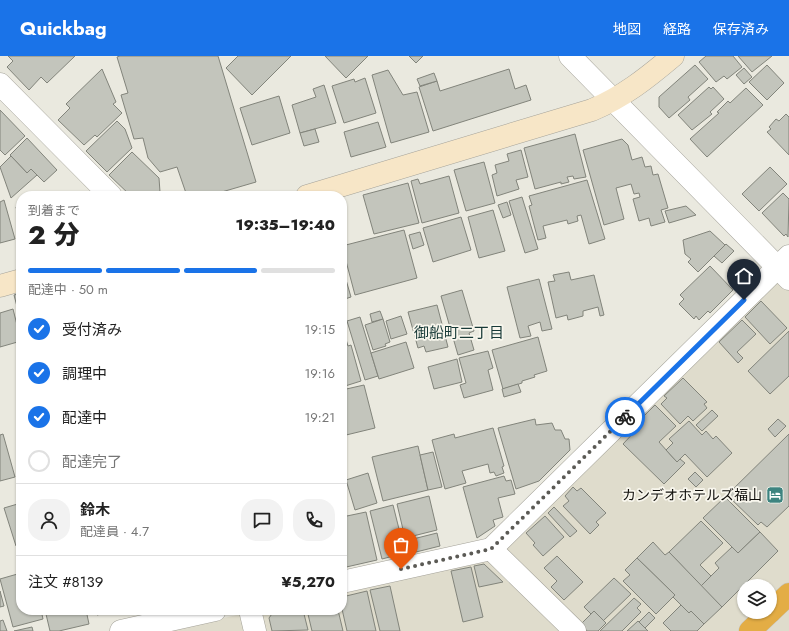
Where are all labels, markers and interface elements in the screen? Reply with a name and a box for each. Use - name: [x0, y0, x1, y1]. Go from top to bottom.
- text: Quickbag: [20, 15, 106, 42]
- text: 地図: [613, 19, 641, 39]
- text: 経路: [663, 19, 691, 39]
- text: 保存済み: [713, 19, 769, 39]
- text: 到着まで: [28, 201, 80, 220]
- text: 19:35–19:40: [236, 214, 335, 236]
- text: 2 分: [28, 216, 80, 254]
- pin: [727, 259, 761, 300]
- icon: home: [733, 265, 755, 287]
- text: 配達中 · 50 m: [28, 280, 108, 299]
- icon: check: [28, 318, 50, 340]
- text: 受付済み: [62, 319, 122, 341]
- text: 19:15: [305, 320, 335, 339]
- district label: 御船町二丁目: [414, 322, 504, 344]
- icon: check: [28, 362, 50, 384]
- text: 調理中: [62, 363, 107, 385]
- text: 19:16: [304, 364, 335, 383]
- courier: [605, 397, 645, 437]
- icon: check: [28, 406, 50, 428]
- icon: bike: [614, 406, 636, 428]
- text: 配達中: [62, 407, 107, 429]
- text: 19:21: [305, 408, 335, 427]
- text: 配達完了: [62, 451, 122, 473]
- place label: カンデオホテルズ福山: [622, 485, 762, 505]
- hotel icon: カンデオホテルズ福山: [765, 485, 785, 505]
- button: person: [28, 499, 70, 541]
- text: 鈴木: [80, 499, 110, 521]
- button: chat: [241, 499, 283, 541]
- button: phone: [293, 499, 335, 541]
- text: 配達員 · 4.7: [80, 522, 149, 541]
- pin: [384, 528, 418, 569]
- icon: bag: [390, 534, 412, 556]
- text: 注文 #8139: [28, 571, 103, 593]
- text: ¥5,270: [282, 571, 335, 593]
- map controls: [737, 579, 777, 619]
- button: layers: [737, 579, 777, 619]

